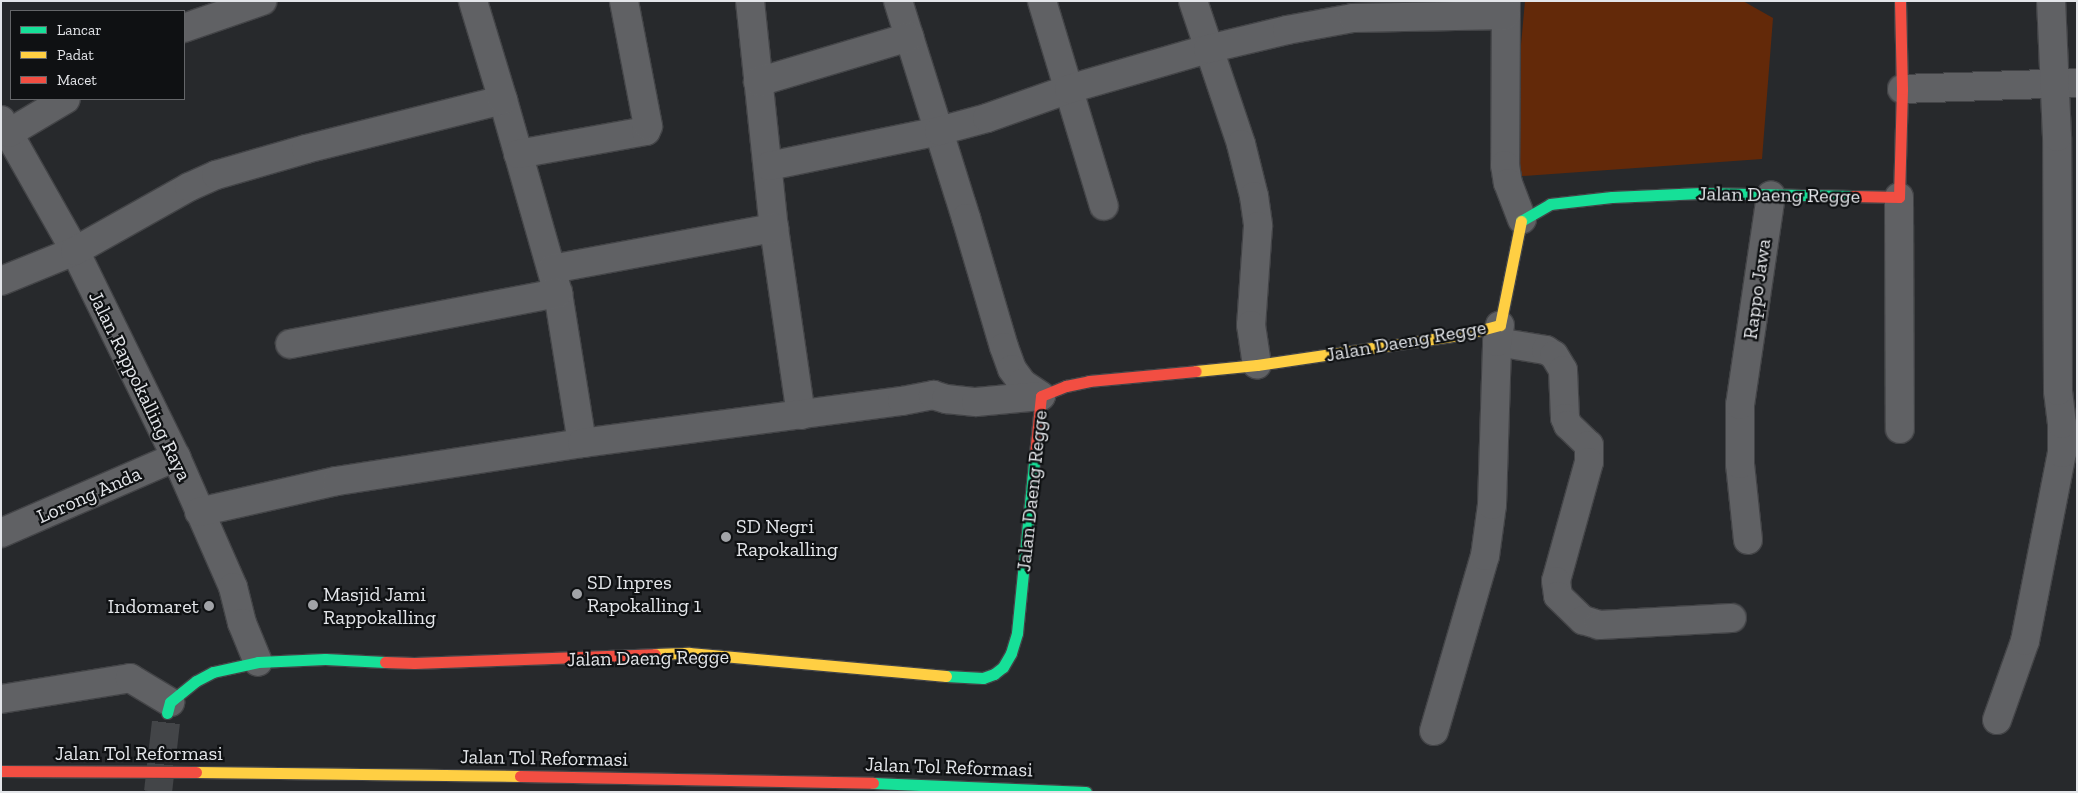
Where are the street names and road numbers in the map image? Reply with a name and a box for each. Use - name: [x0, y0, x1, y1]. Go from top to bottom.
- street label: Jalan Daeng Regge: [1698, 182, 1860, 208]
- street label: Rappo Jawa: [1738, 237, 1776, 341]
- street label: Jalan Rappokalling Raya: [84, 287, 196, 485]
- street label: Jalan Daeng Regge: [1324, 315, 1488, 367]
- street label: Jalan Daeng Regge: [1012, 409, 1052, 573]
- street label: Lorong Anda: [33, 461, 145, 529]
- street label: Jalan Daeng Regge: [567, 645, 729, 671]
- street label: Jalan Tol Reformasi: [55, 741, 223, 765]
- street label: Jalan Tol Reformasi: [460, 745, 628, 771]
- street label: Jalan Tol Reformasi: [865, 752, 1033, 782]

